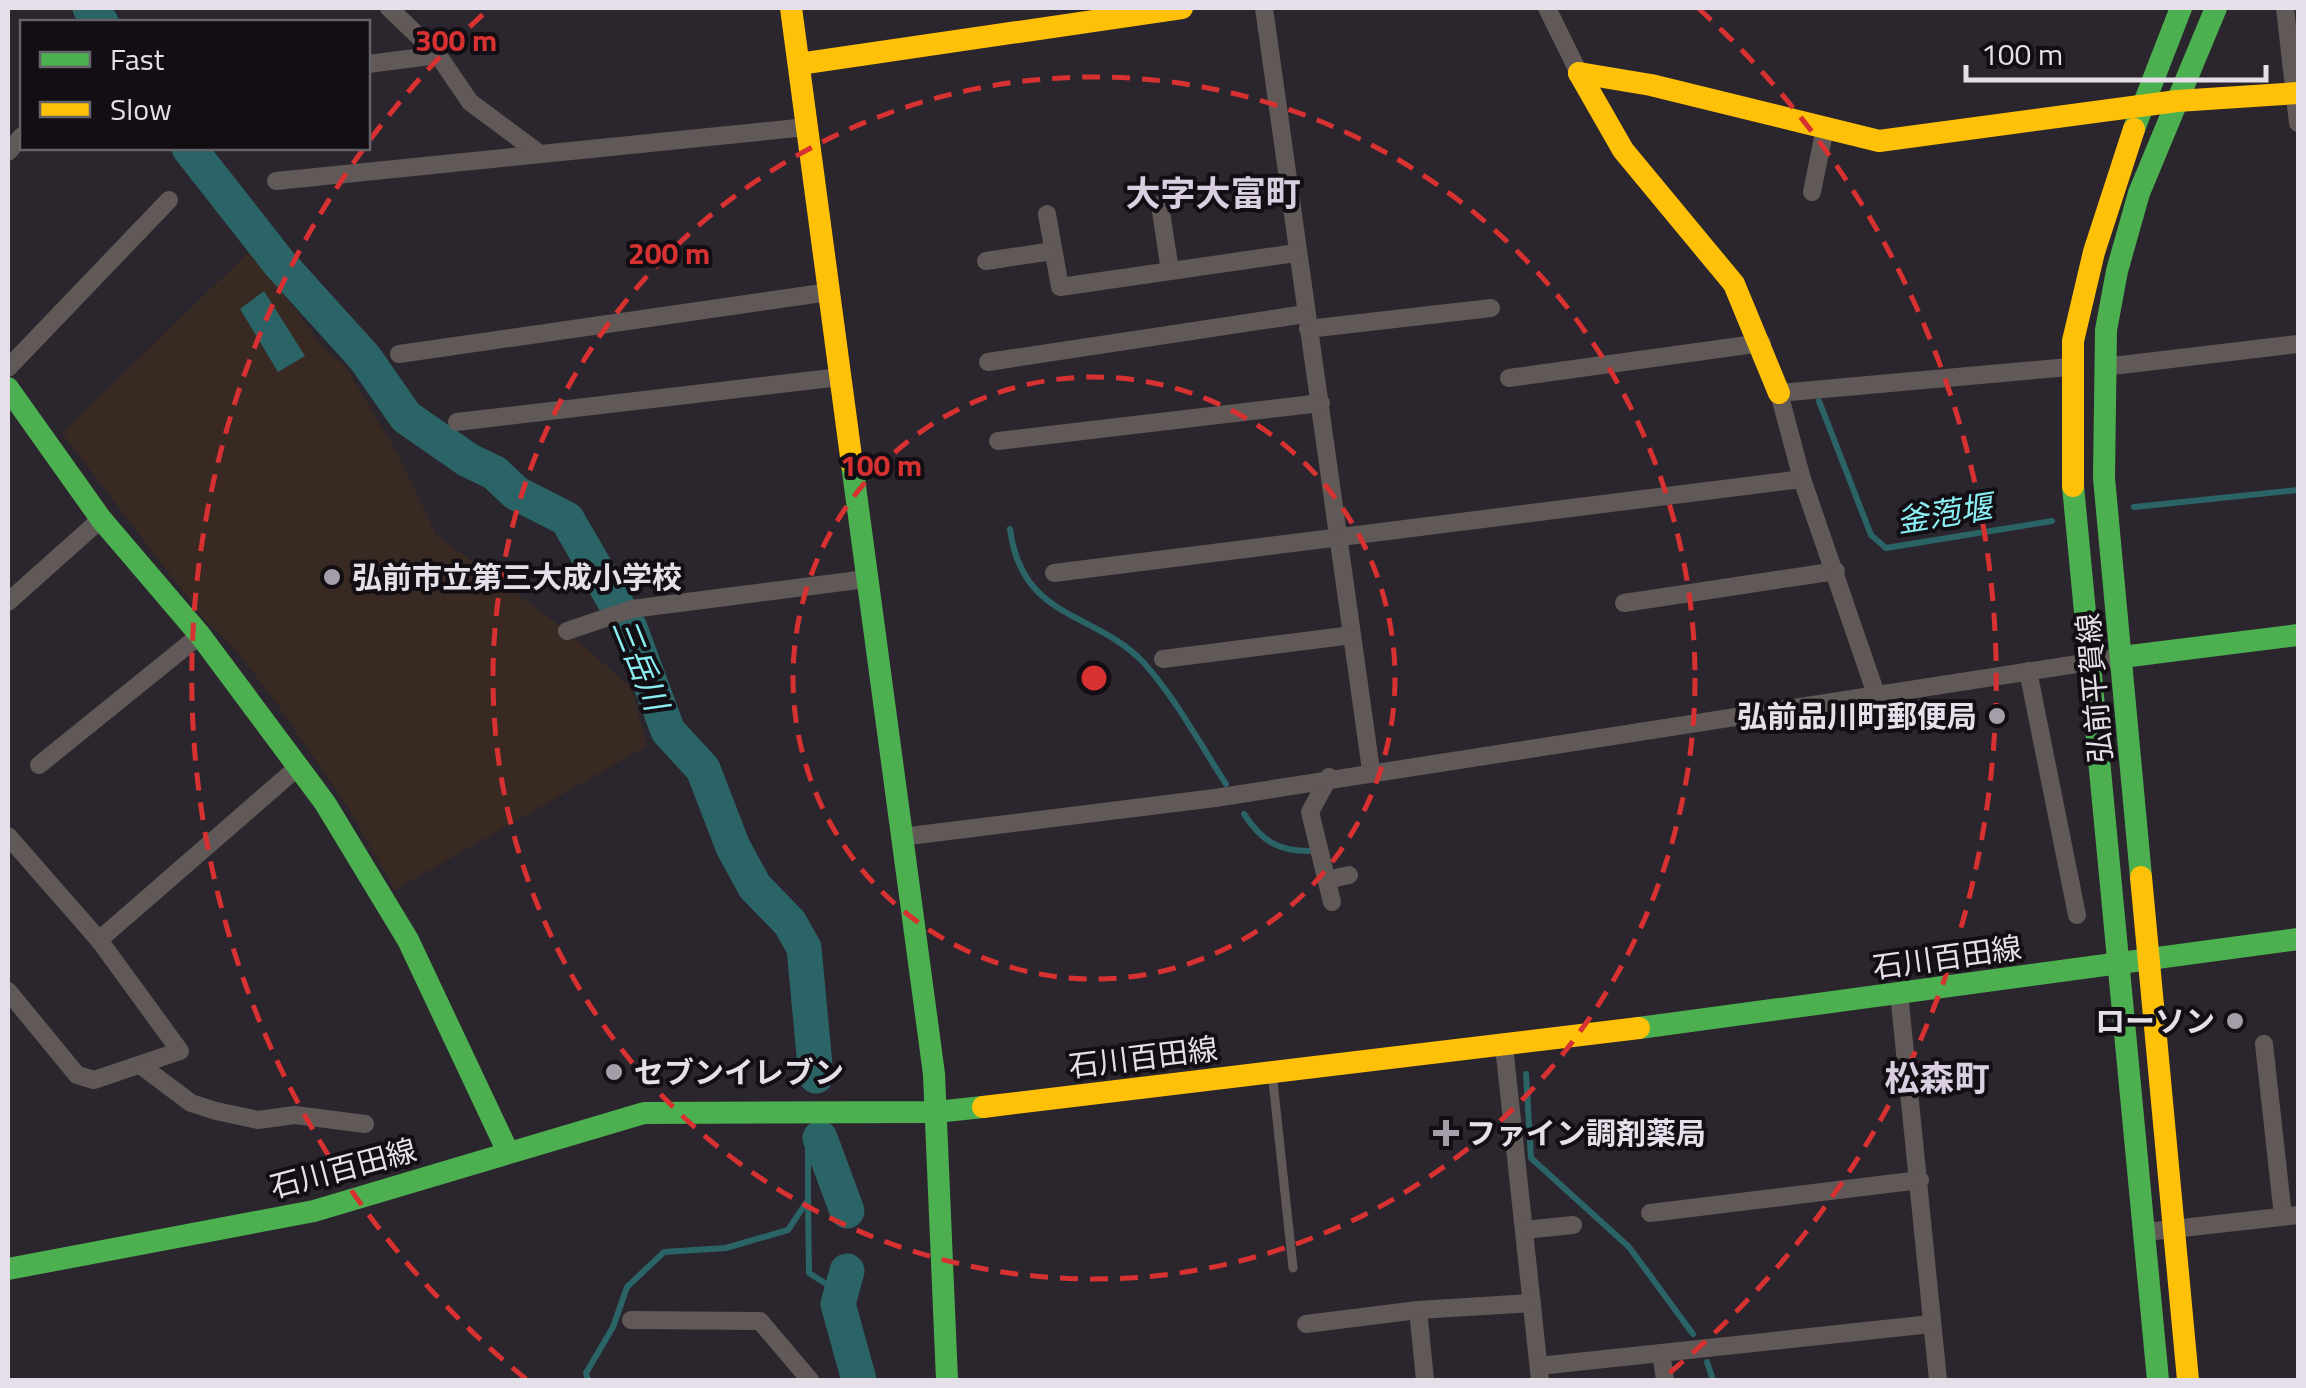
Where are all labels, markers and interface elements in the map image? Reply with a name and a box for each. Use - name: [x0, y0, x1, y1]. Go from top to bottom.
- text: 300 m: [415, 17, 497, 63]
- legend: [20, 20, 370, 150]
- scale bar: [1966, 20, 2266, 82]
- text: 100 m: [1981, 31, 2063, 77]
- text: Fast: [110, 36, 165, 82]
- text: Slow: [110, 86, 172, 132]
- district label: 大字大富町: [1125, 166, 1301, 220]
- text: 200 m: [628, 230, 710, 276]
- text: 100 m: [840, 442, 922, 488]
- water label: 釜萢堰: [1893, 481, 2000, 544]
- place label: 弘前市立第三大成小学校: [352, 554, 682, 600]
- marker: 弘前市立第三大成小学校: [321, 566, 343, 588]
- water label: 三岳川: [601, 610, 682, 720]
- street label: 弘前平賀線: [2065, 611, 2123, 765]
- centre of rings: [1076, 660, 1112, 696]
- place label: 弘前品川町郵便局: [1737, 693, 1977, 739]
- marker: 弘前品川町郵便局: [1986, 705, 2008, 727]
- street label: 石川百田線: [1870, 924, 2024, 990]
- place label: ローソン: [2095, 998, 2215, 1044]
- marker: ローソン: [2224, 1010, 2246, 1032]
- street label: 石川百田線: [1066, 1025, 1220, 1089]
- place label: セブンイレブン: [634, 1049, 844, 1095]
- district label: 松森町: [1884, 1051, 1990, 1105]
- marker: セブンイレブン: [603, 1061, 625, 1083]
- place label: ファイン調剤薬局: [1466, 1110, 1706, 1156]
- marker: ファイン調剤薬局: [1435, 1122, 1457, 1144]
- street label: 石川百田線: [265, 1126, 421, 1210]

